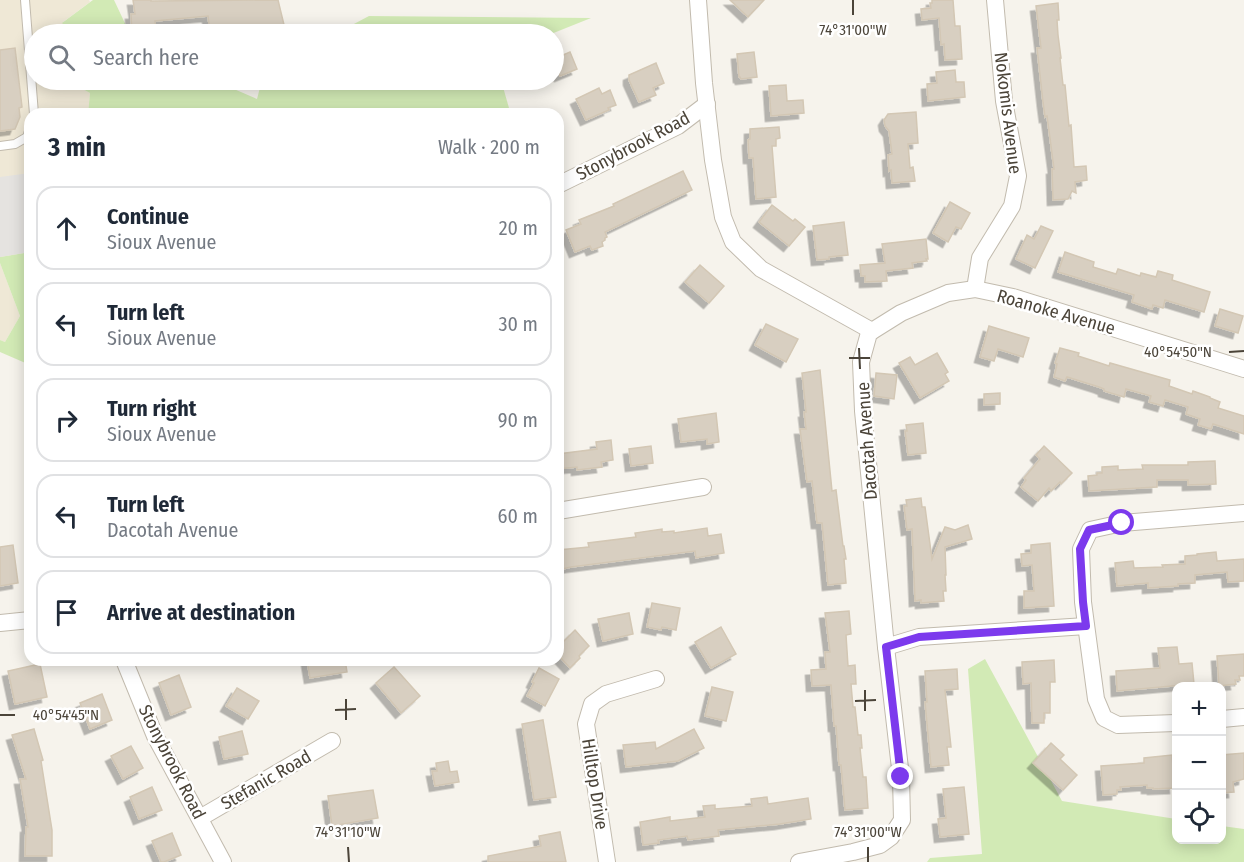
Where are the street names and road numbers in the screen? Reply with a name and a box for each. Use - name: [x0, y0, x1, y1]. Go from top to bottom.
- street label: Nokomis Avenue: [990, 51, 1026, 175]
- street label: Stonybrook Road: [572, 107, 694, 185]
- street label: Roanoke Avenue: [994, 285, 1118, 339]
- street label: Dacotah Avenue: [852, 381, 882, 501]
- street label: Stonybrook Road: [134, 701, 210, 823]
- street label: Hilltop Drive: [577, 737, 613, 831]
- street label: Stefanic Road: [217, 745, 315, 815]

